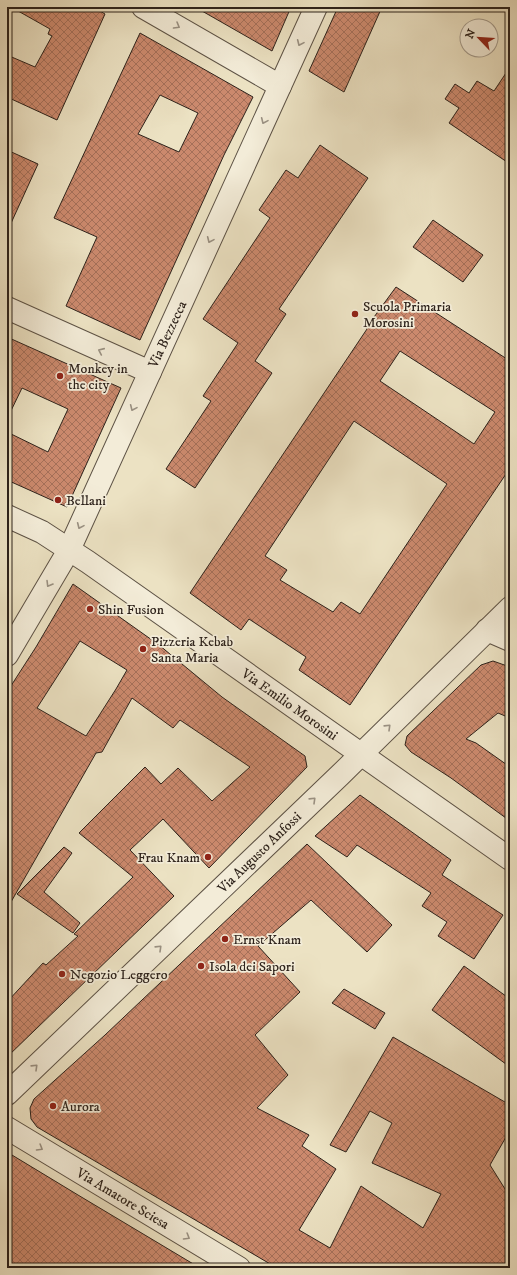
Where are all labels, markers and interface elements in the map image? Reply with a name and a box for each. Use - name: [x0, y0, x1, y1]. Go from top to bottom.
- north arrow: [459, 18, 499, 58]
- one-way arrow: [173, 22, 180, 29]
- text: N: [463, 27, 479, 41]
- one-way arrow: [297, 38, 305, 46]
- one-way arrow: [260, 118, 268, 125]
- one-way arrow: [207, 235, 215, 243]
- street label: Via Bezzecca: [144, 298, 191, 372]
- place label: Scuola Primaria Morosini: [363, 298, 451, 332]
- marker: Scuola Primaria Morosini: [350, 309, 360, 319]
- one-way arrow: [98, 348, 106, 356]
- place label: Monkey in the city: [68, 360, 129, 394]
- marker: Monkey in the city: [55, 371, 65, 381]
- one-way arrow: [130, 404, 138, 411]
- place label: Bellani: [66, 492, 106, 510]
- marker: Bellani: [53, 495, 63, 505]
- one-way arrow: [77, 522, 85, 530]
- one-way arrow: [47, 580, 54, 587]
- place label: Shin Fusion: [98, 601, 165, 619]
- marker: Shin Fusion: [85, 604, 95, 614]
- place label: Pizzeria Kebab Santa Maria: [151, 633, 233, 667]
- marker: Pizzeria Kebab Santa Maria: [138, 644, 148, 654]
- street label: Via Emilio Morosini: [237, 664, 341, 745]
- one-way arrow: [383, 724, 391, 732]
- one-way arrow: [308, 797, 316, 805]
- street label: Via Augusto Anfossi: [213, 808, 306, 898]
- place label: Frau Knam: [138, 849, 200, 867]
- marker: Frau Knam: [203, 852, 213, 862]
- place label: Ernst Knam: [233, 931, 302, 949]
- marker: Ernst Knam: [220, 934, 230, 944]
- one-way arrow: [154, 945, 162, 953]
- place label: Isola dei Sapori: [209, 958, 295, 976]
- marker: Isola dei Sapori: [196, 961, 206, 971]
- place label: Negozio Leggero: [70, 966, 168, 984]
- marker: Negozio Leggero: [57, 969, 67, 979]
- one-way arrow: [30, 1065, 38, 1072]
- place label: Aurora: [61, 1098, 100, 1116]
- marker: Aurora: [48, 1101, 58, 1111]
- one-way arrow: [36, 1143, 43, 1151]
- street label: Via Amatore Sciesa: [72, 1163, 172, 1234]
- one-way arrow: [183, 1232, 190, 1240]

